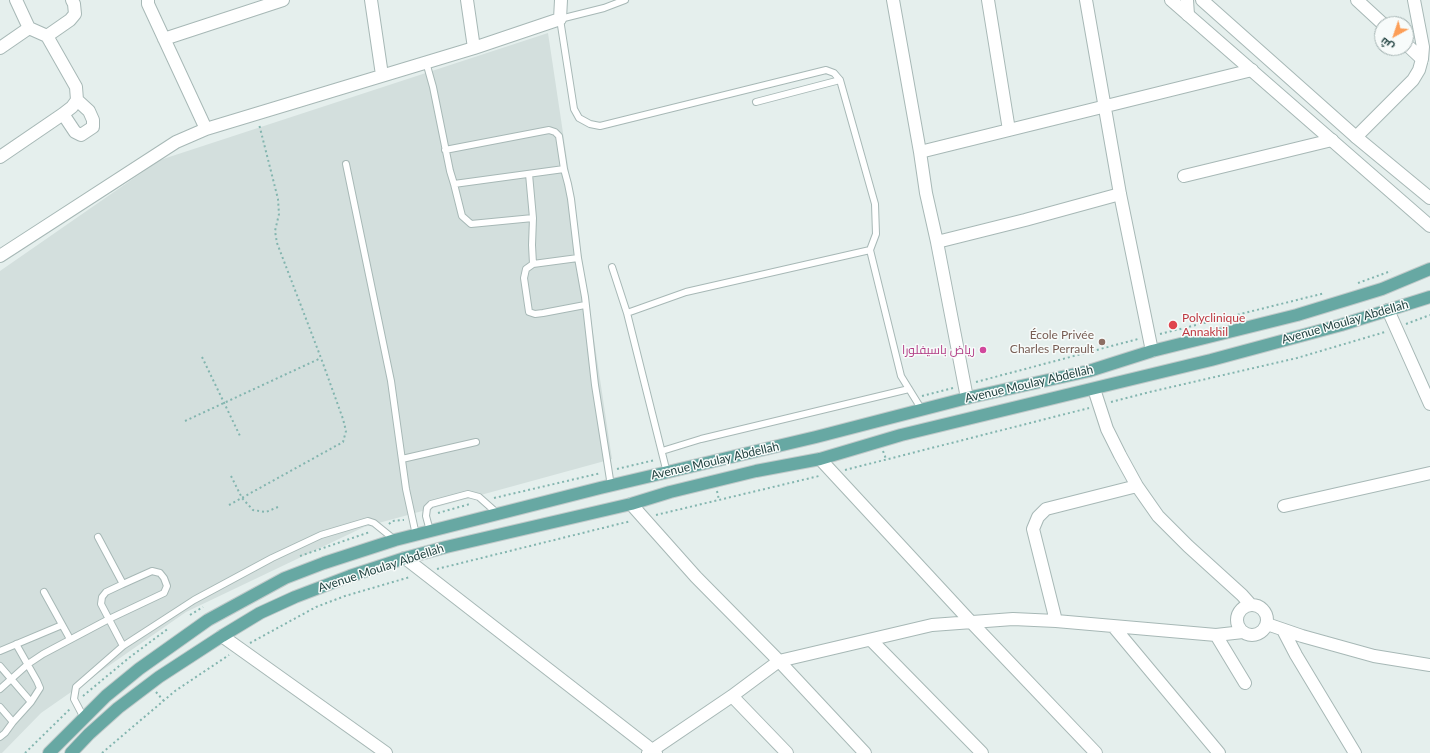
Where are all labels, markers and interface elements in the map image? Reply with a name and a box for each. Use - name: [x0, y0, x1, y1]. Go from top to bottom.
- north arrow: [1374, 16, 1414, 56]
- text: ش: [1377, 35, 1396, 54]
- street label: Avenue Moulay Abdellah: [1280, 297, 1410, 347]
- place label: Polyclinique Annakhil: [1182, 311, 1245, 339]
- marker: Polyclinique Annakhil: [1167, 319, 1179, 331]
- place label: École Privée Charles Perrault: [1010, 328, 1094, 356]
- marker: École Privée Charles Perrault: [1097, 337, 1107, 347]
- place label: رياض باسيفلورا: [902, 343, 975, 357]
- marker: رياض باسيفلورا: [978, 345, 988, 355]
- street label: Avenue Moulay Abdellah: [963, 362, 1095, 406]
- street label: Avenue Moulay Abdellah: [649, 439, 781, 483]
- street label: Avenue Moulay Abdellah: [316, 541, 446, 595]

